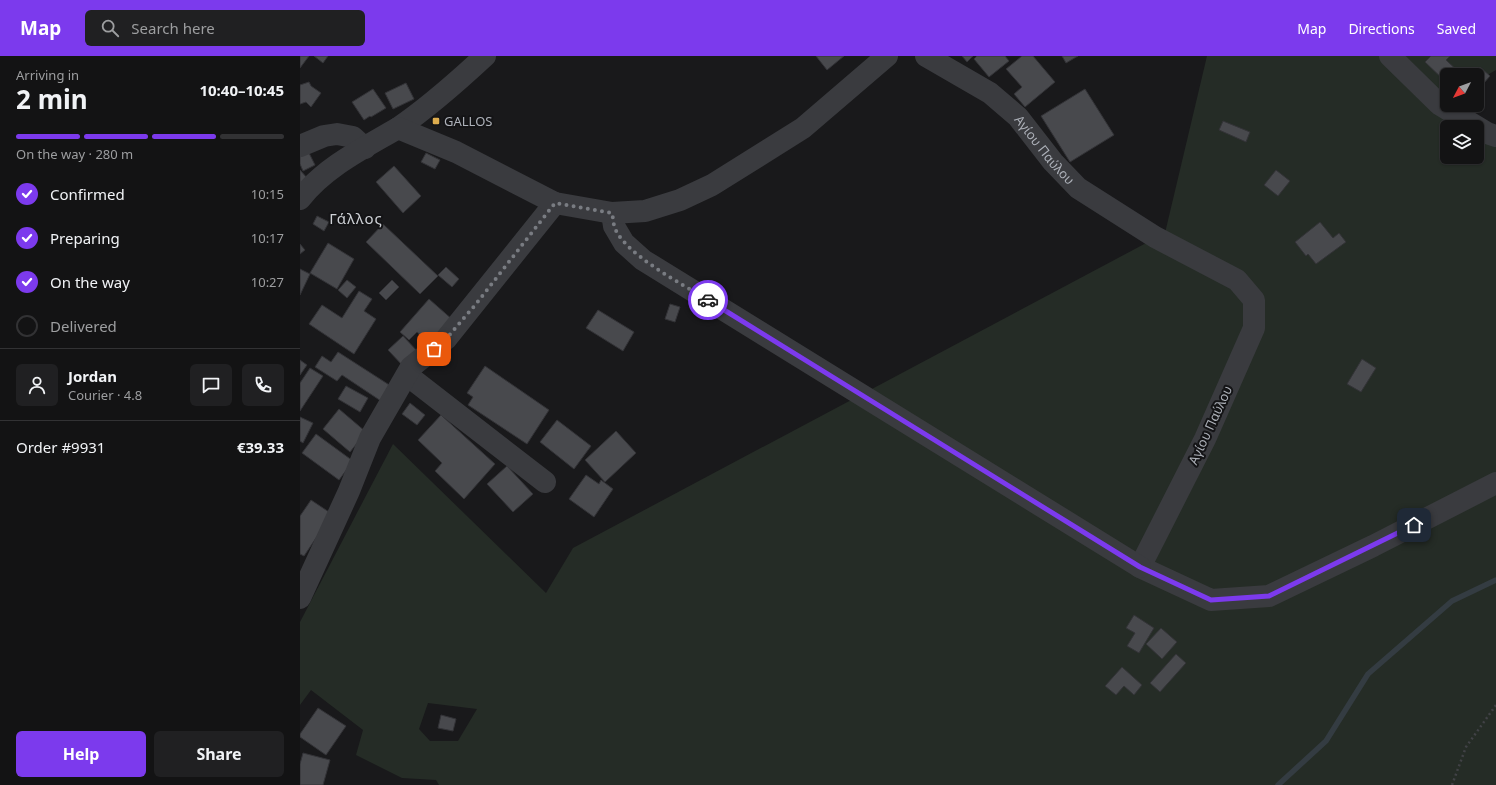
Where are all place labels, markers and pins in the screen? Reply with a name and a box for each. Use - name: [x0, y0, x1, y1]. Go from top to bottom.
- place label: GALLOS: [444, 112, 492, 130]
- marker: GALLOS: [431, 116, 441, 126]
- pin: [417, 332, 451, 366]
- pin: [1397, 508, 1431, 542]

